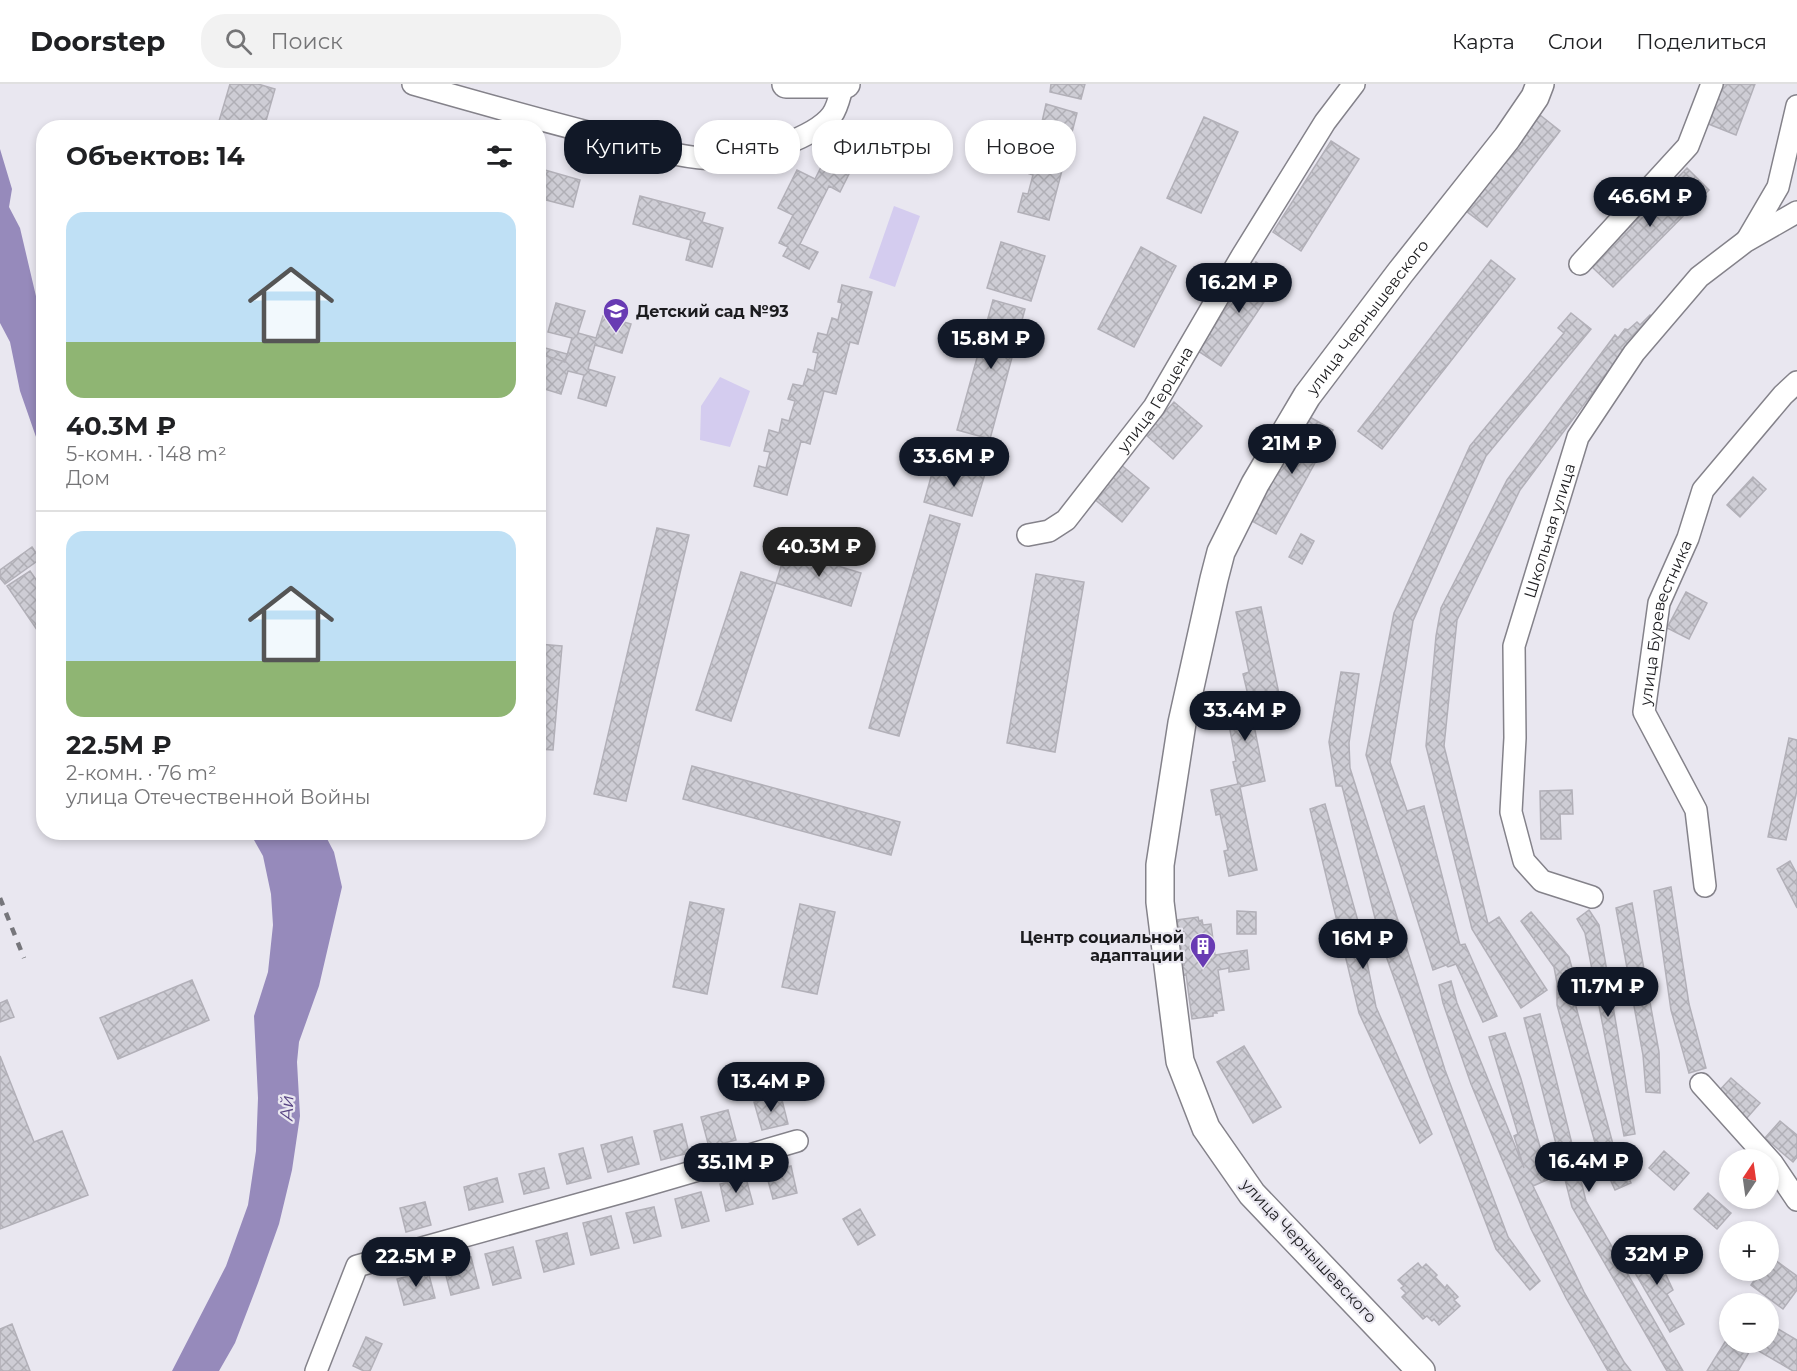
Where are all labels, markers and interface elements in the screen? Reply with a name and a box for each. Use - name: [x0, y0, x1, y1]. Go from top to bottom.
- search box: [201, 14, 621, 68]
- text: Doorstep: [30, 24, 165, 58]
- icon: search: [222, 25, 255, 58]
- text: Поиск: [270, 28, 343, 55]
- text: Карта: [1452, 29, 1515, 54]
- text: Слои: [1548, 29, 1603, 54]
- text: Поделиться: [1636, 29, 1767, 54]
- chip: Купить: [564, 120, 682, 174]
- chip: Снять: [694, 120, 800, 174]
- chip: Фильтры: [812, 120, 953, 174]
- chip: Новое: [965, 120, 1076, 174]
- text: Объектов: 14: [66, 140, 245, 172]
- icon: filters: [483, 140, 516, 173]
- pin: 46.6M ₽: [1595, 177, 1705, 228]
- text: 46.6M ₽: [1608, 184, 1692, 208]
- street label: улица Чернышевского: [1301, 236, 1432, 399]
- icon: home: [237, 251, 345, 359]
- pin: 16.2M ₽: [1184, 263, 1294, 314]
- text: 16.2M ₽: [1200, 270, 1278, 294]
- school or university icon: Детский сад №93: [601, 296, 631, 334]
- place label: Детский сад №93: [636, 302, 789, 321]
- pin: 15.8M ₽: [936, 319, 1046, 370]
- text: 15.8M ₽: [952, 326, 1030, 350]
- street label: улица Герцена: [1112, 343, 1197, 457]
- text: 40.3M ₽: [66, 410, 176, 442]
- pin: 21M ₽: [1250, 424, 1334, 475]
- text: 21M ₽: [1262, 431, 1322, 455]
- pin: 33.6M ₽: [899, 437, 1009, 488]
- text: 5-комн. · 148 m²: [66, 442, 226, 466]
- text: 33.6M ₽: [913, 444, 995, 468]
- street label: Школьная улица: [1520, 461, 1579, 600]
- text: Дом: [66, 466, 110, 490]
- pin: 40.3M ₽: [764, 527, 874, 578]
- text: 40.3M ₽: [777, 534, 861, 558]
- street label: улица Буревестника: [1635, 537, 1696, 708]
- icon: home: [237, 570, 345, 678]
- pin: 33.4M ₽: [1190, 691, 1300, 742]
- text: 33.4M ₽: [1204, 698, 1286, 722]
- text: 22.5M ₽: [66, 729, 172, 761]
- text: 2-комн. · 76 m²: [66, 761, 217, 785]
- text: улица Отечественной Войны: [66, 785, 371, 809]
- pin: 16M ₽: [1321, 919, 1405, 970]
- text: 16M ₽: [1333, 926, 1393, 950]
- place label: Центр социальной адаптации: [1020, 928, 1184, 965]
- building icon: Центр социальной адаптации: [1188, 931, 1218, 969]
- pin: 11.7M ₽: [1553, 967, 1663, 1018]
- text: 11.7M ₽: [1571, 974, 1645, 998]
- pin: 13.4M ₽: [716, 1062, 826, 1113]
- text: 13.4M ₽: [732, 1069, 810, 1093]
- water label: Ай: [276, 1095, 298, 1122]
- pin: 16.4M ₽: [1534, 1142, 1644, 1193]
- pin: 35.1M ₽: [681, 1143, 791, 1194]
- text: 16.4M ₽: [1549, 1149, 1629, 1173]
- north arrow: [1719, 1149, 1779, 1209]
- map controls: [1719, 1149, 1779, 1353]
- text: 35.1M ₽: [698, 1150, 774, 1174]
- street label: улица Чернышевского: [1237, 1174, 1381, 1327]
- button: +: [1719, 1221, 1779, 1281]
- pin: 32M ₽: [1615, 1235, 1699, 1286]
- pin: 22.5M ₽: [361, 1237, 471, 1288]
- text: 32M ₽: [1625, 1242, 1689, 1266]
- text: 22.5M ₽: [375, 1244, 457, 1268]
- button: −: [1719, 1293, 1779, 1353]

